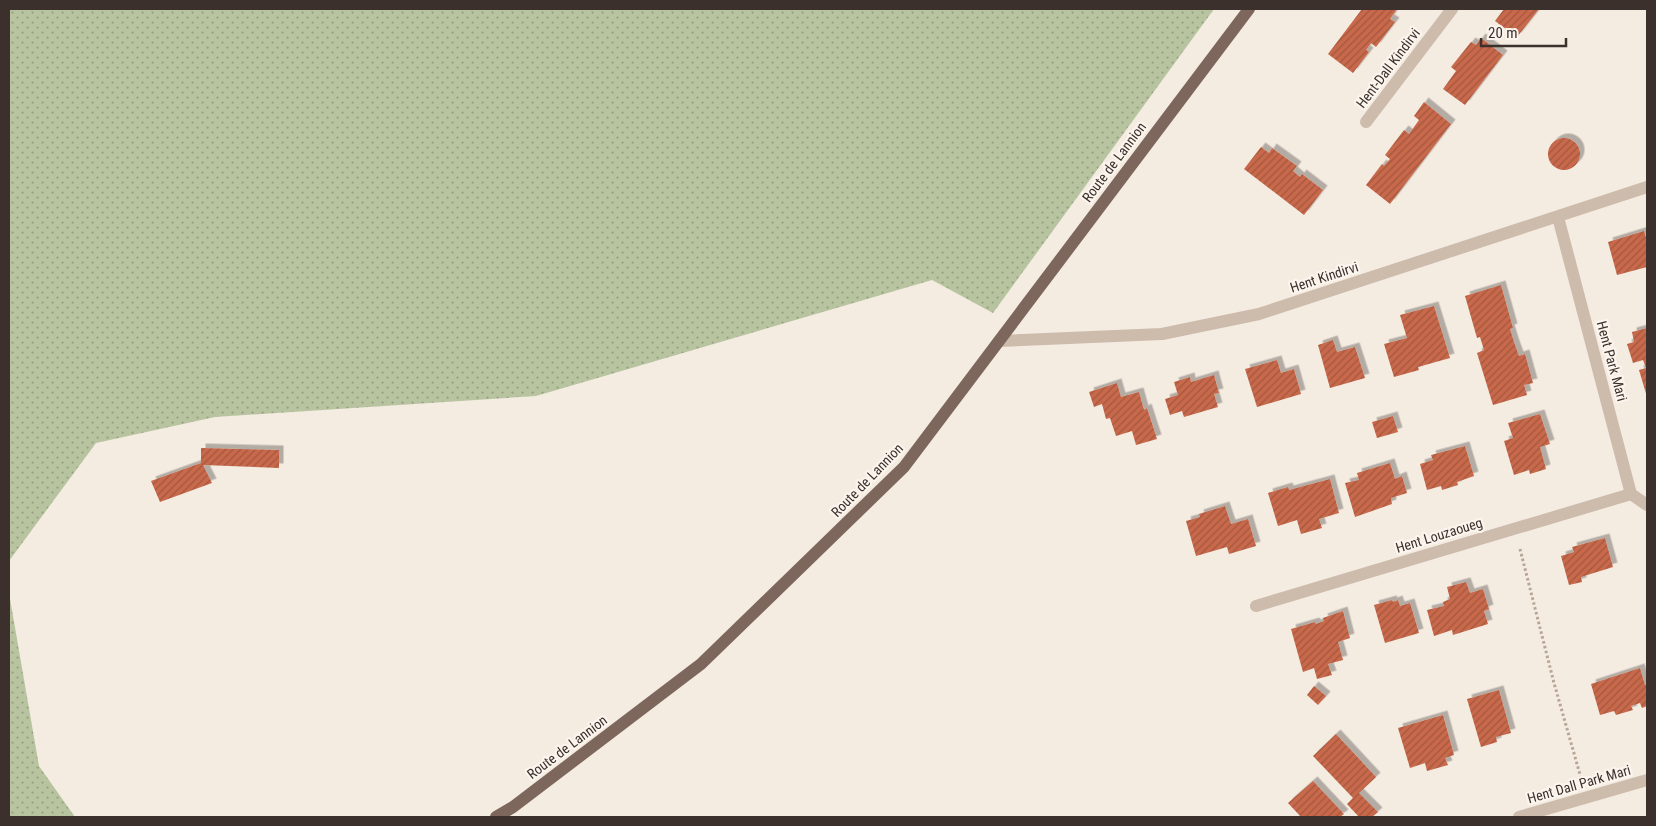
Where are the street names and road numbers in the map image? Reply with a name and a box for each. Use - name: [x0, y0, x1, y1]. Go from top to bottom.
- street label: Hent-Dall Kindirvi: [1353, 25, 1423, 111]
- street label: Route de Lannion: [1079, 119, 1149, 205]
- street label: Hent Kindirvi: [1288, 258, 1360, 296]
- street label: Hent Park Mari: [1594, 319, 1630, 403]
- street label: Route de Lannion: [828, 440, 906, 520]
- street label: Hent Louzaoueg: [1394, 514, 1484, 556]
- street label: Route de Lannion: [524, 712, 610, 782]
- street label: Hent Dall Park Mari: [1526, 762, 1632, 806]

